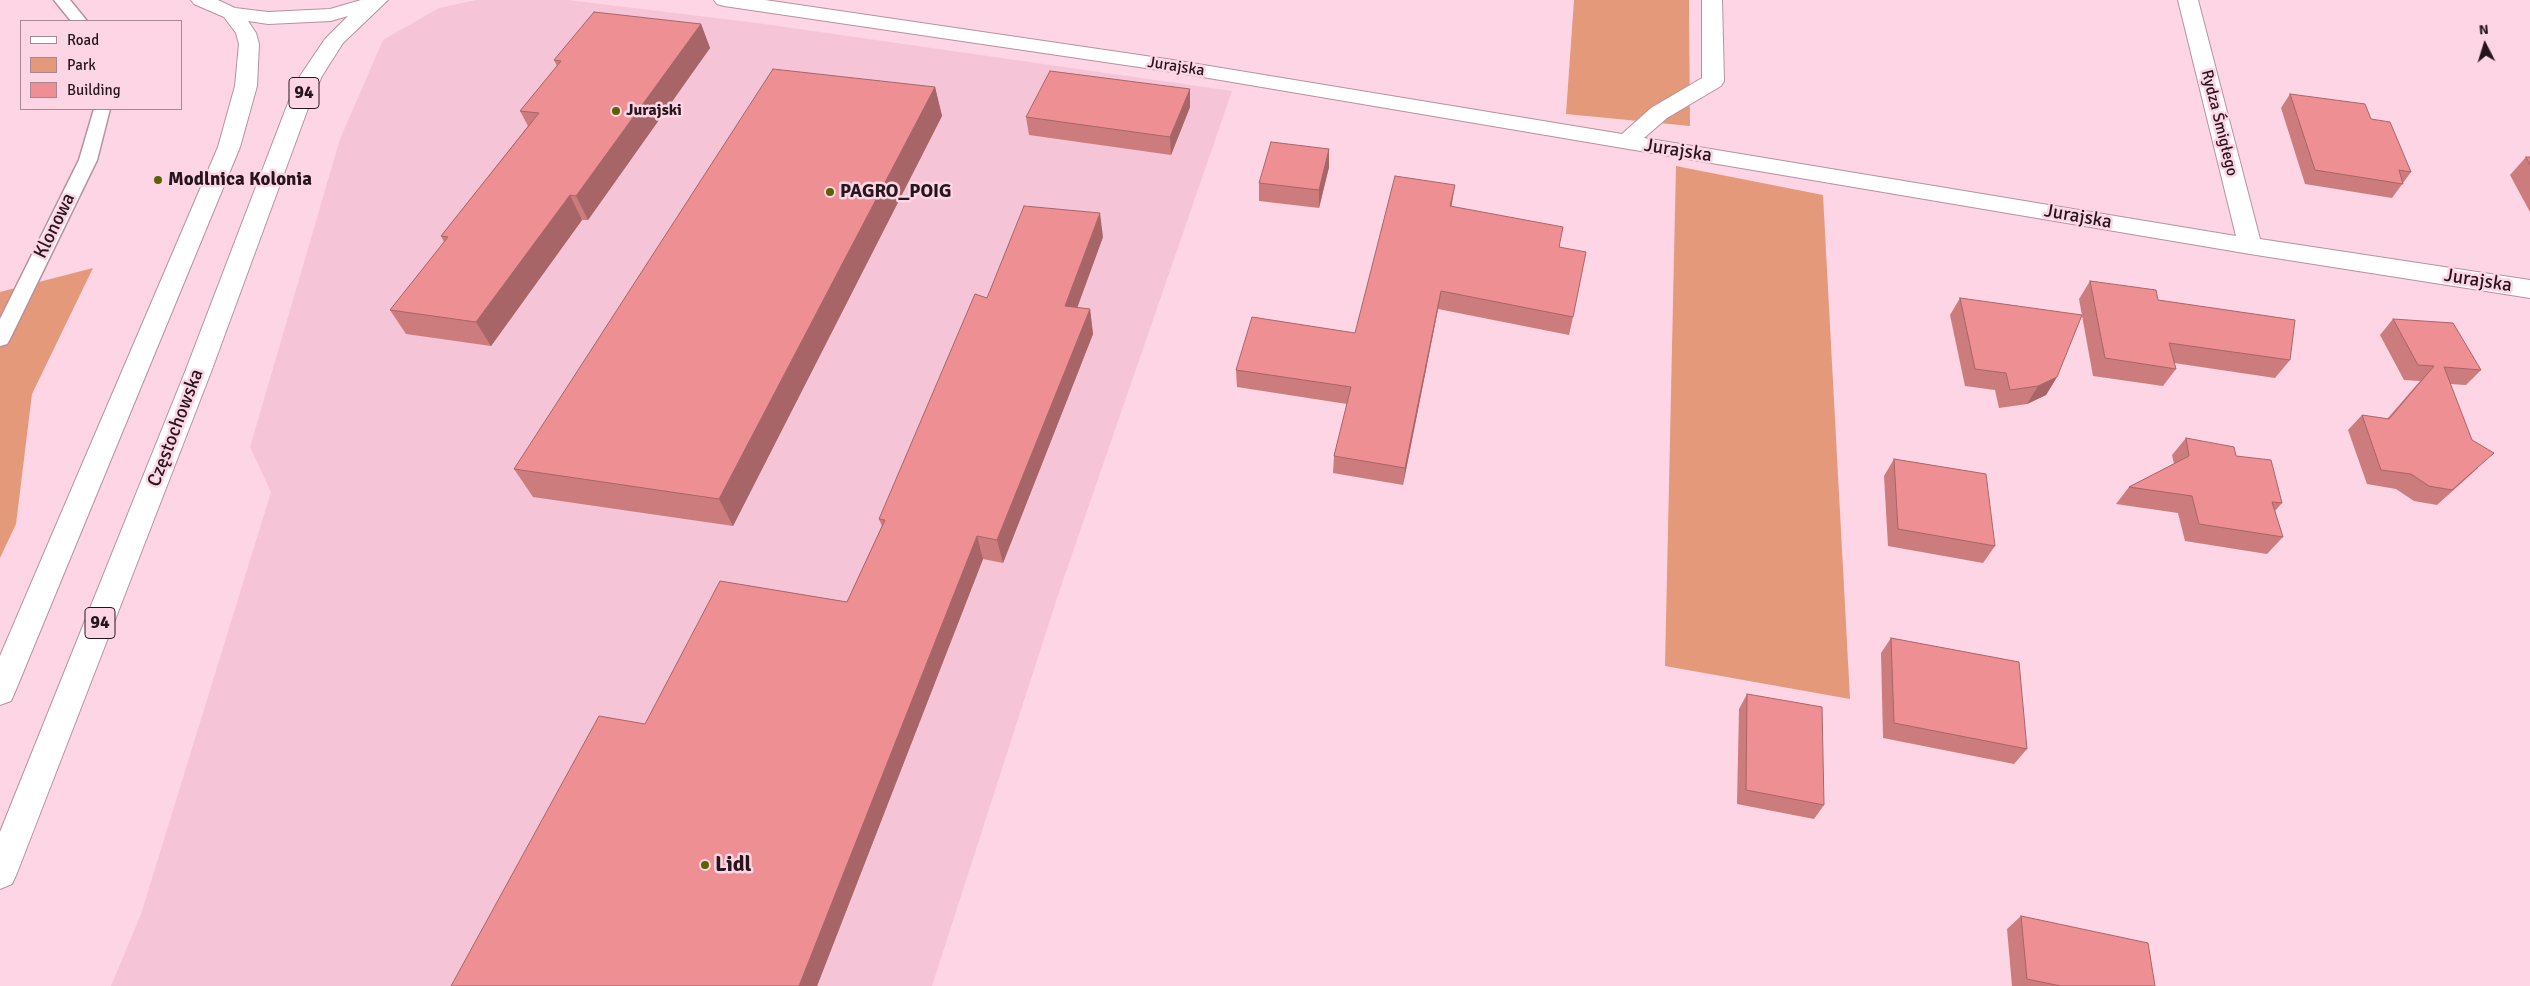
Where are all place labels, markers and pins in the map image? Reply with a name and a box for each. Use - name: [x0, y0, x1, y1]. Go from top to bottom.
- place label: Jurajski: [626, 101, 682, 121]
- marker: Jurajski: [610, 105, 622, 117]
- place label: Modlnica Kolonia: [168, 169, 312, 191]
- marker: Modlnica Kolonia: [152, 174, 164, 186]
- place label: PAGRO_POIG: [840, 181, 952, 203]
- marker: PAGRO_POIG: [824, 186, 836, 198]
- place label: Lidl: [715, 852, 751, 878]
- marker: Lidl: [699, 859, 711, 871]

